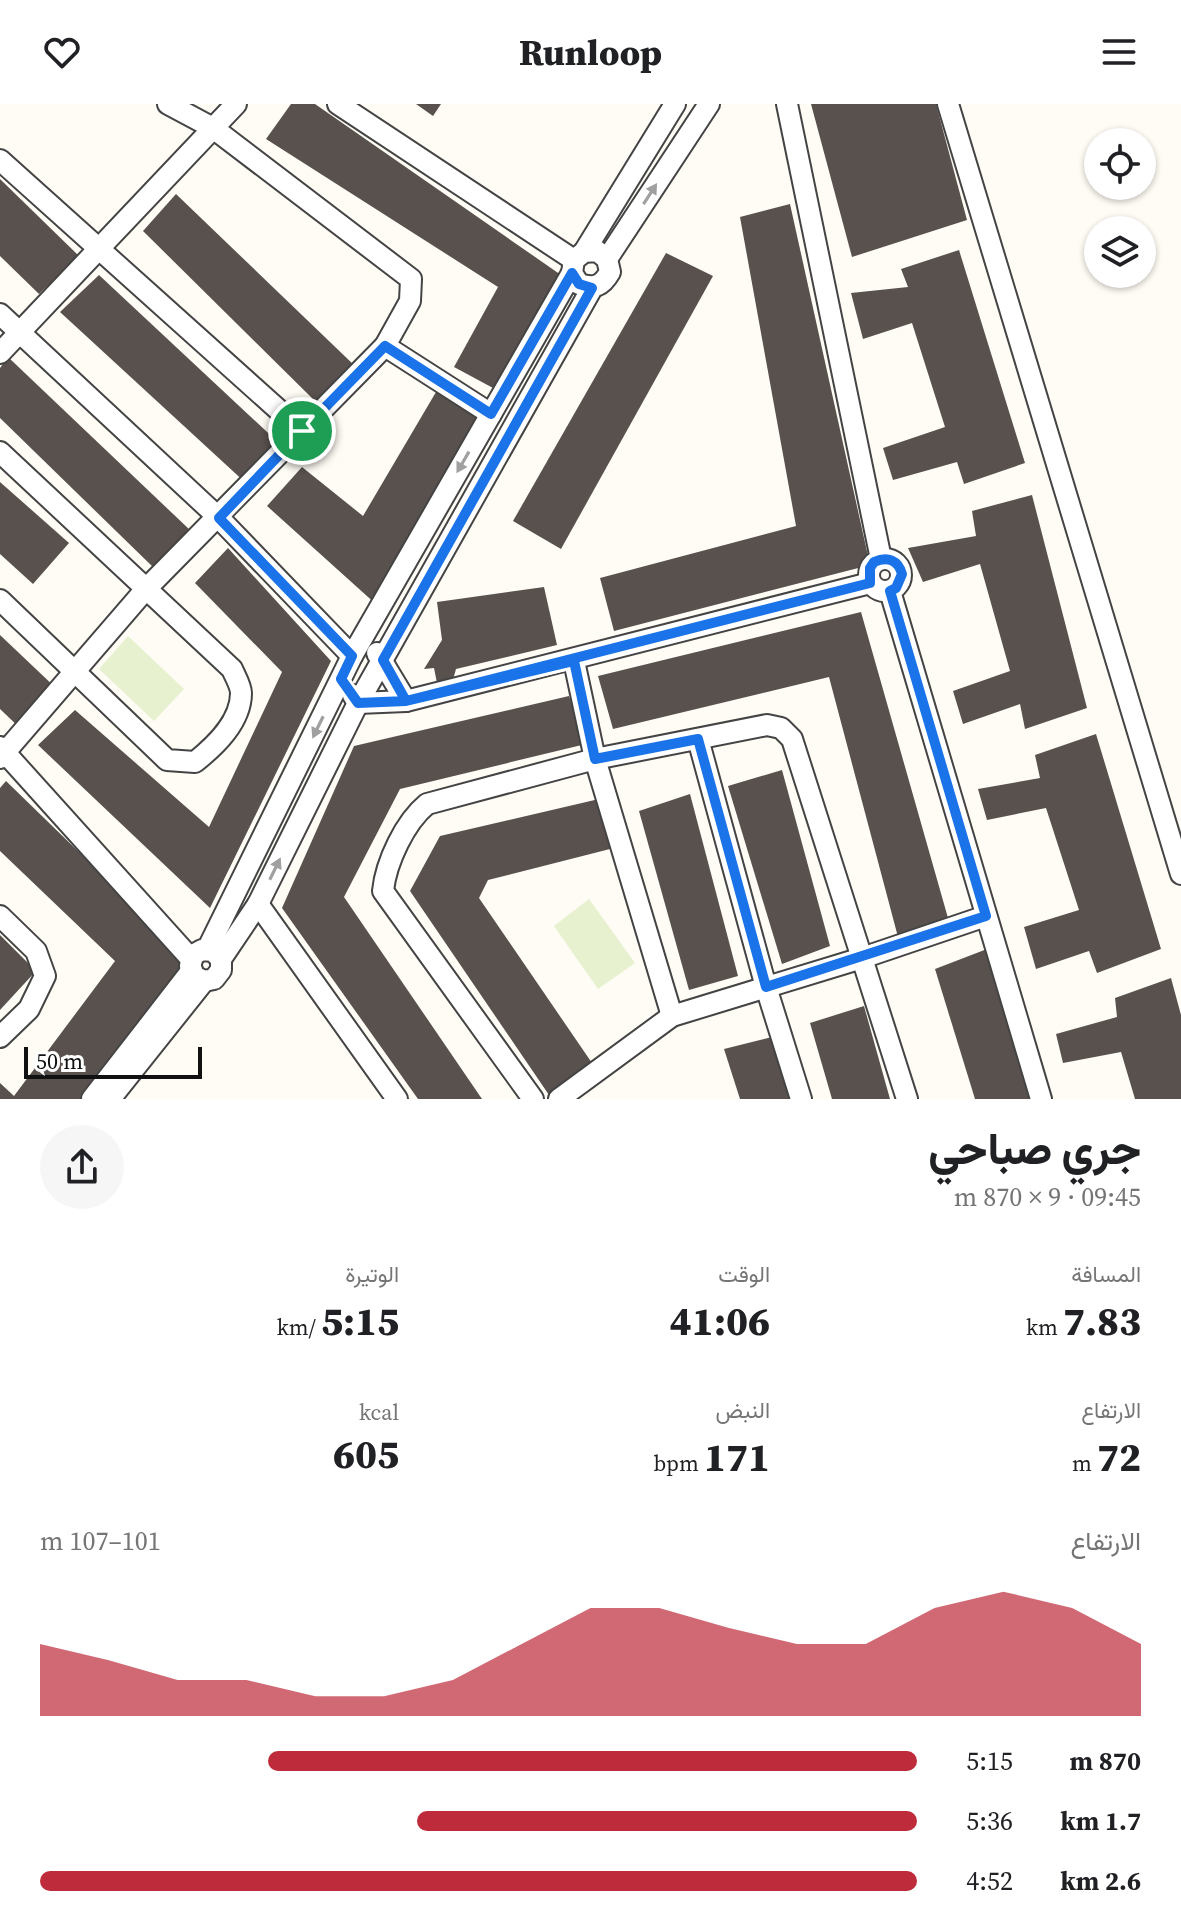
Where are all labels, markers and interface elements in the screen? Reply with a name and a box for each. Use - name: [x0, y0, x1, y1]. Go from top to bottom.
- text: Runloop: [519, 28, 662, 77]
- icon: heart: [40, 30, 84, 74]
- icon: menu: [1097, 30, 1141, 74]
- map controls: [1084, 128, 1156, 288]
- button: locate: [1084, 128, 1156, 200]
- one-way arrow: [642, 183, 656, 205]
- button: layers: [1084, 216, 1156, 288]
- pin: [268, 397, 336, 465]
- icon: arrive: [280, 409, 324, 453]
- one-way arrow: [456, 451, 470, 473]
- one-way arrow: [311, 715, 325, 738]
- one-way arrow: [268, 857, 282, 880]
- scale bar: [24, 1043, 202, 1079]
- text: 50 m: [36, 1046, 83, 1076]
- text: جري صباحي: [928, 1118, 1141, 1179]
- button: share: [40, 1125, 124, 1209]
- text: 09:45 · 9 × 870 m: [954, 1179, 1141, 1215]
- text: الوتيرة: [345, 1259, 399, 1289]
- text: الوقت: [718, 1259, 770, 1289]
- text: المسافة: [1071, 1259, 1141, 1289]
- text: 5:15: [321, 1294, 399, 1348]
- text: 41:06: [670, 1294, 770, 1348]
- text: 7.83: [1063, 1294, 1141, 1348]
- text: /km: [277, 1312, 321, 1342]
- text: km: [1026, 1312, 1063, 1342]
- text: النبض: [716, 1395, 770, 1425]
- text: الارتفاع: [1081, 1395, 1141, 1425]
- text: kcal: [359, 1397, 399, 1427]
- text: 605: [333, 1427, 399, 1481]
- text: 171: [704, 1430, 770, 1484]
- text: 72: [1097, 1430, 1141, 1484]
- text: bpm: [654, 1448, 704, 1478]
- text: m: [1072, 1448, 1097, 1478]
- text: 101–107 m: [40, 1523, 161, 1559]
- text: الارتفاع: [1070, 1523, 1141, 1559]
- text: 5:15: [966, 1743, 1013, 1779]
- text: 870 m: [1070, 1743, 1141, 1779]
- text: 5:36: [966, 1803, 1013, 1839]
- text: 1.7 km: [1060, 1803, 1141, 1839]
- text: 4:52: [966, 1863, 1013, 1899]
- text: 2.6 km: [1060, 1863, 1141, 1899]

